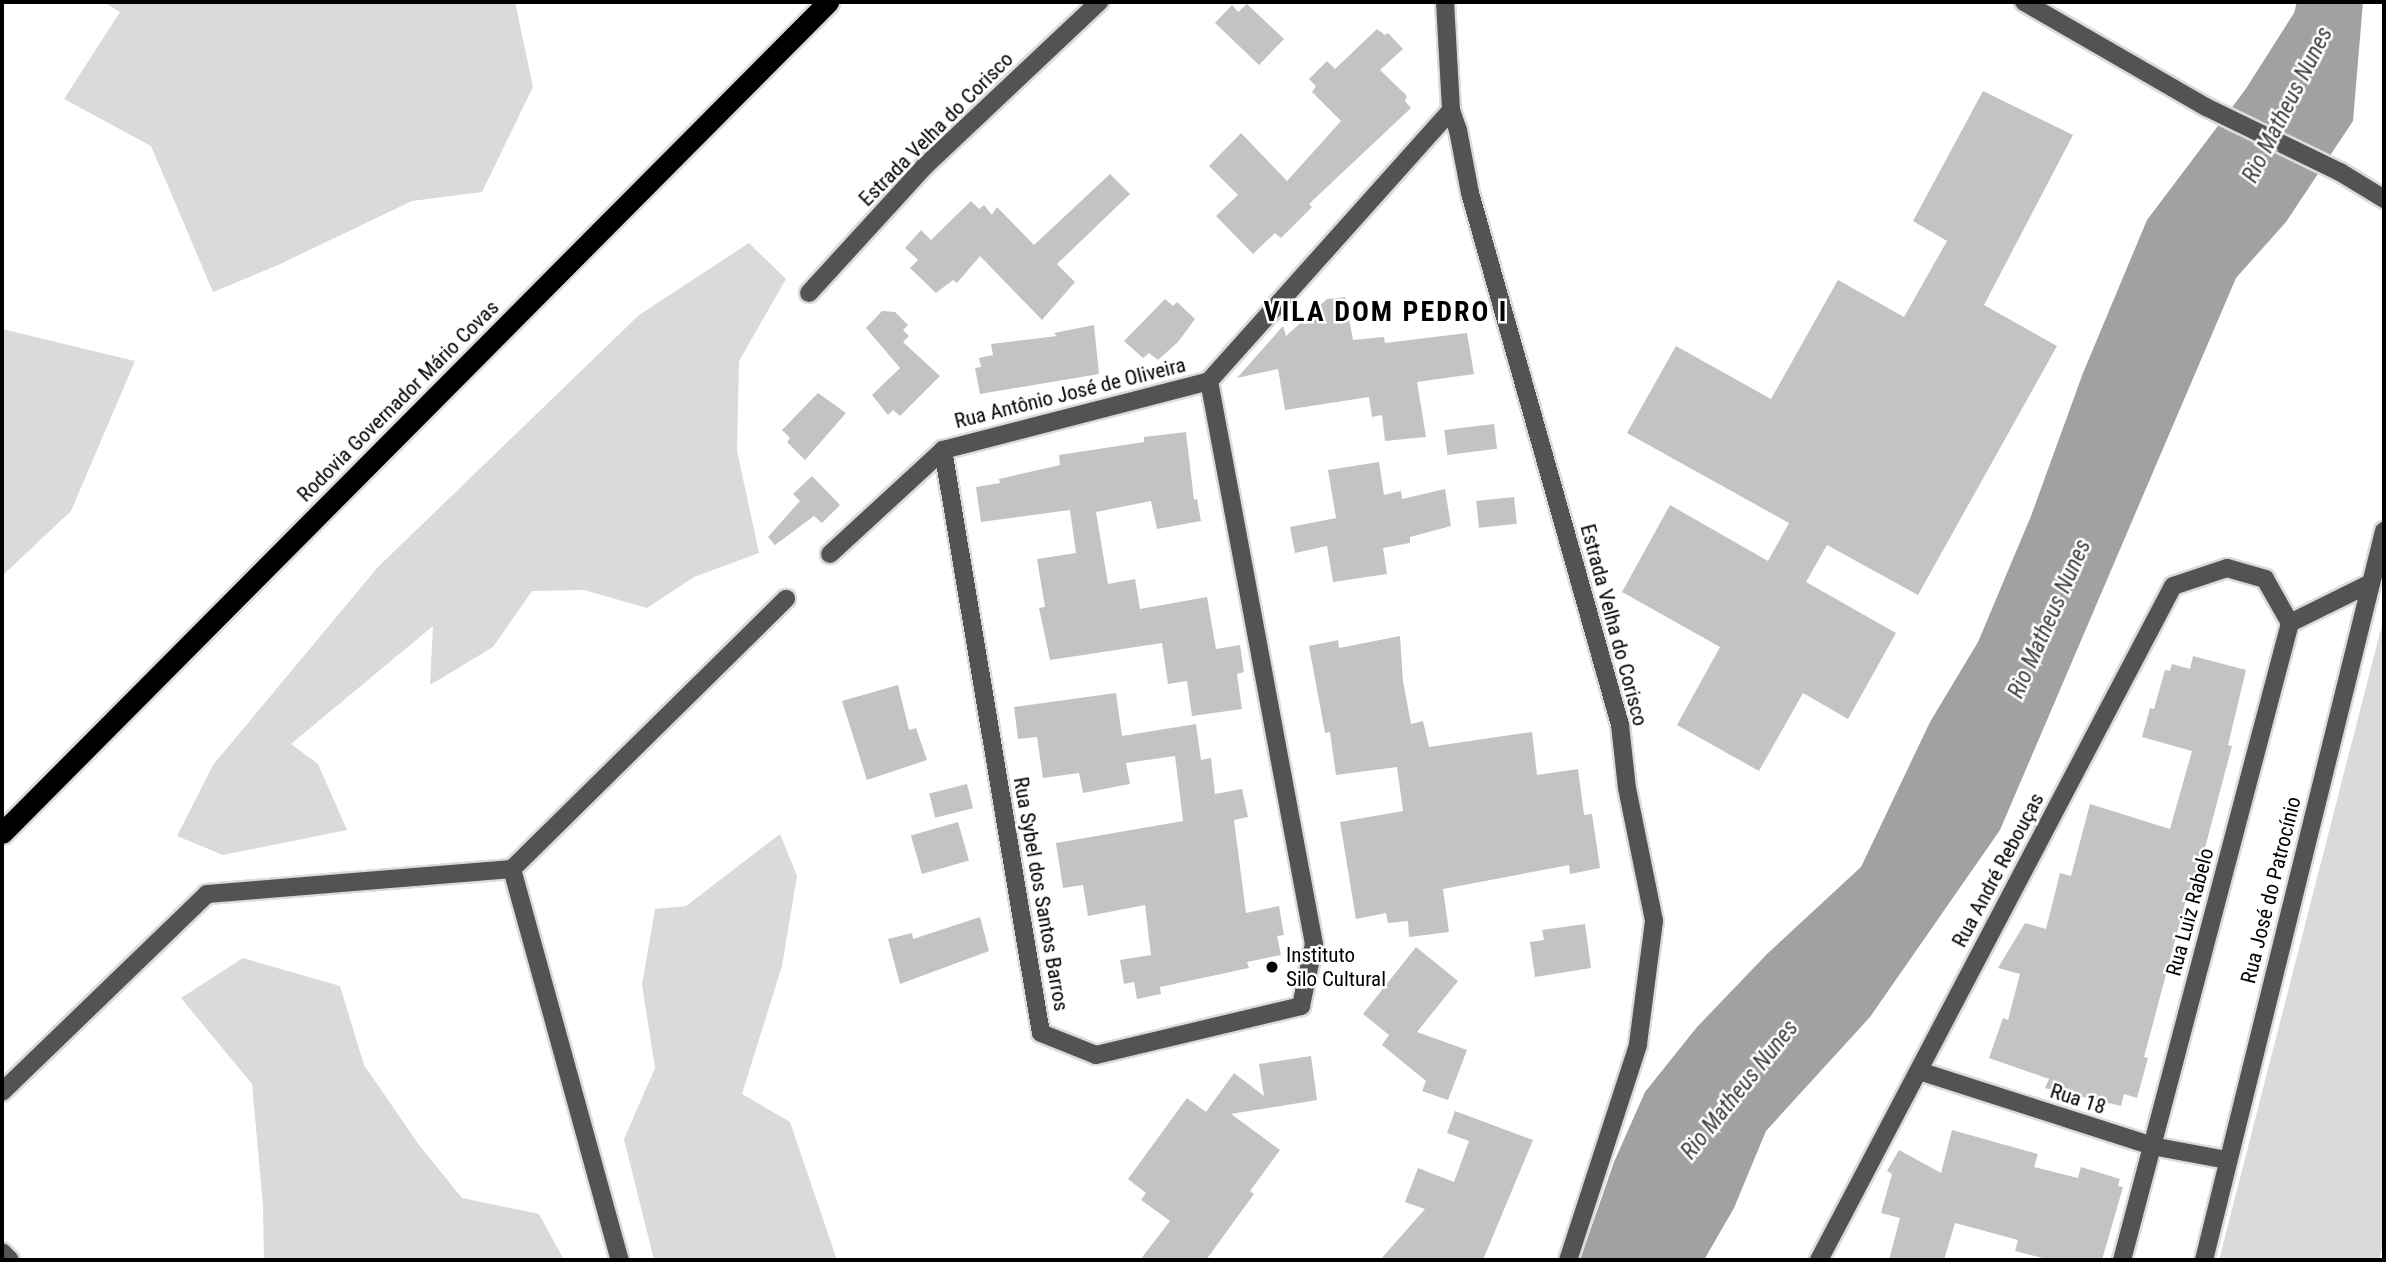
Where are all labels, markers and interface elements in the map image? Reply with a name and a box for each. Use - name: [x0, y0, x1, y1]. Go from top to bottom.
- water label: Rio Matheus Nunes: [2237, 23, 2339, 187]
- street label: Estrada Velha do Corisco: [854, 47, 1018, 211]
- street label: Rodovia Governador Mário Covas: [292, 295, 504, 507]
- district label: VILA DOM PEDRO I: [1266, 295, 1506, 329]
- street label: Rua Antônio José de Oliveira: [952, 352, 1188, 434]
- street label: Estrada Velha do Corisco: [1575, 521, 1653, 729]
- water label: Rio Matheus Nunes: [2003, 535, 2097, 703]
- street label: Rua Sybel dos Santos Barros: [1008, 775, 1074, 1013]
- street label: Rua André Rebouças: [1947, 789, 2049, 951]
- street label: Rua José do Patrocínio: [2236, 794, 2306, 986]
- street label: Rua Luiz Rabelo: [2161, 845, 2219, 979]
- place label: Instituto Silo Cultural: [1286, 942, 1386, 992]
- marker: Instituto Silo Cultural: [1264, 959, 1280, 975]
- water label: Rio Matheus Nunes: [1675, 1015, 1805, 1165]
- street label: Rua 18: [2047, 1078, 2109, 1120]

